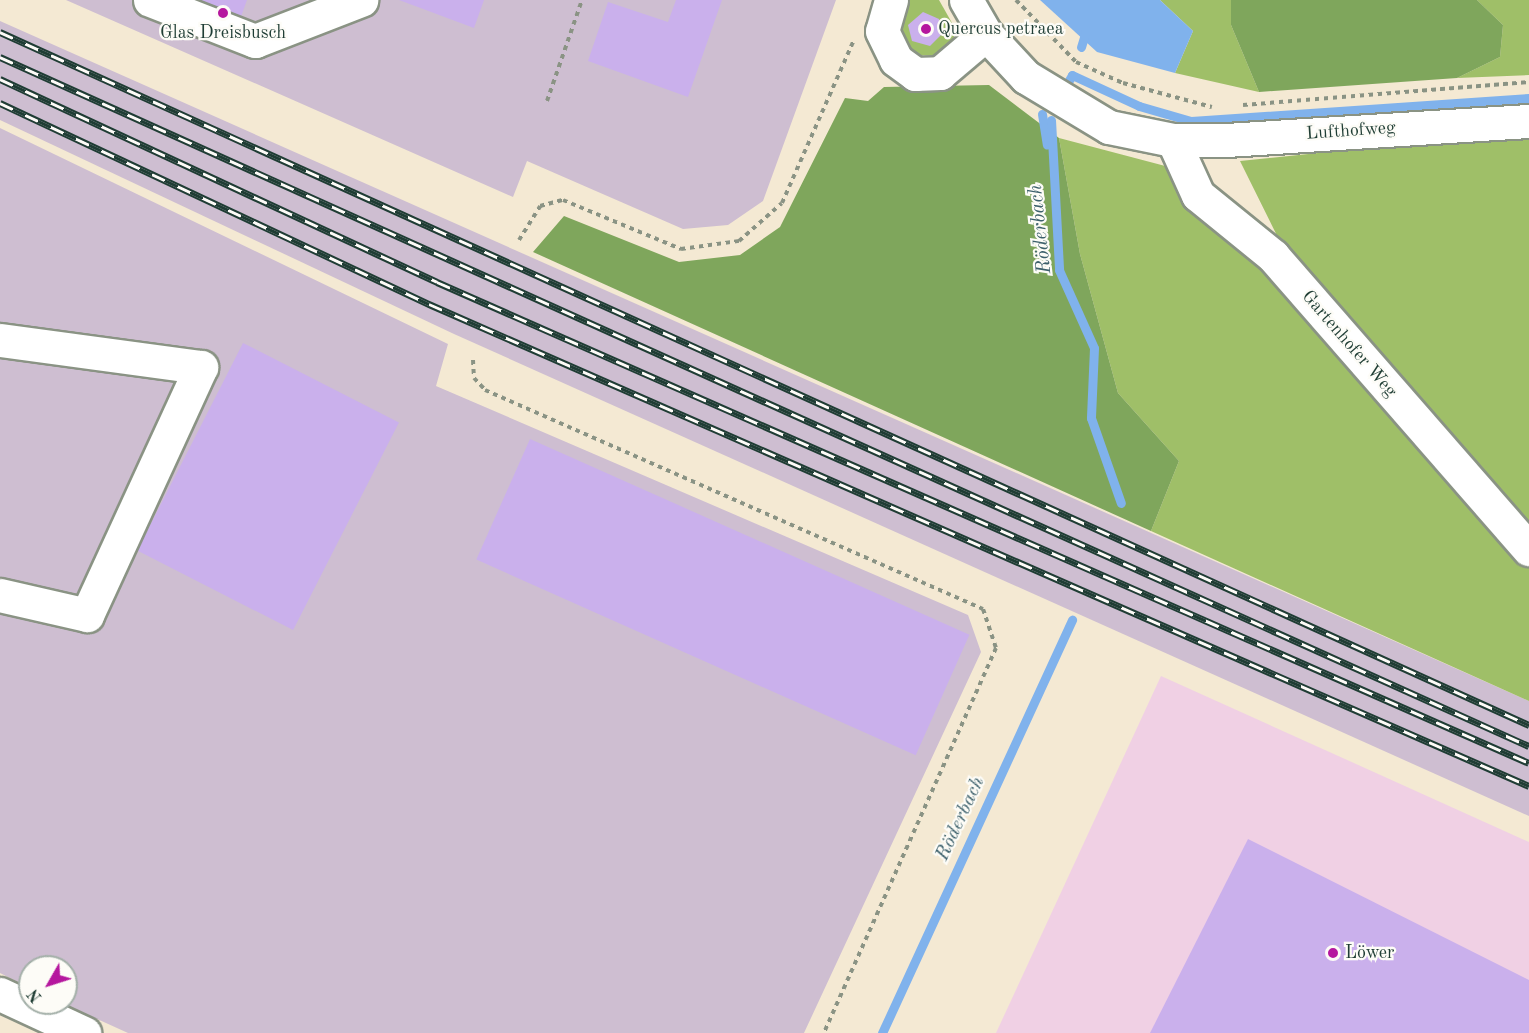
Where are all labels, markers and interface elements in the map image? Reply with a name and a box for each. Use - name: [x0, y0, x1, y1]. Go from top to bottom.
- marker: Glas Dreisbusch: [216, 6, 230, 20]
- place label: Quercus petraea: [938, 18, 1064, 40]
- place label: Glas Dreisbusch: [160, 22, 286, 44]
- marker: Quercus petraea: [919, 22, 933, 36]
- street label: Lufthofweg: [1306, 117, 1396, 145]
- water label: Röderbach: [1024, 183, 1058, 275]
- street label: Gartenhofer Weg: [1297, 286, 1401, 402]
- water label: Röderbach: [931, 773, 991, 865]
- place label: Löwer: [1345, 942, 1394, 964]
- marker: Löwer: [1326, 946, 1340, 960]
- north arrow: [18, 955, 78, 1015]
- text: N: [26, 985, 46, 1005]

